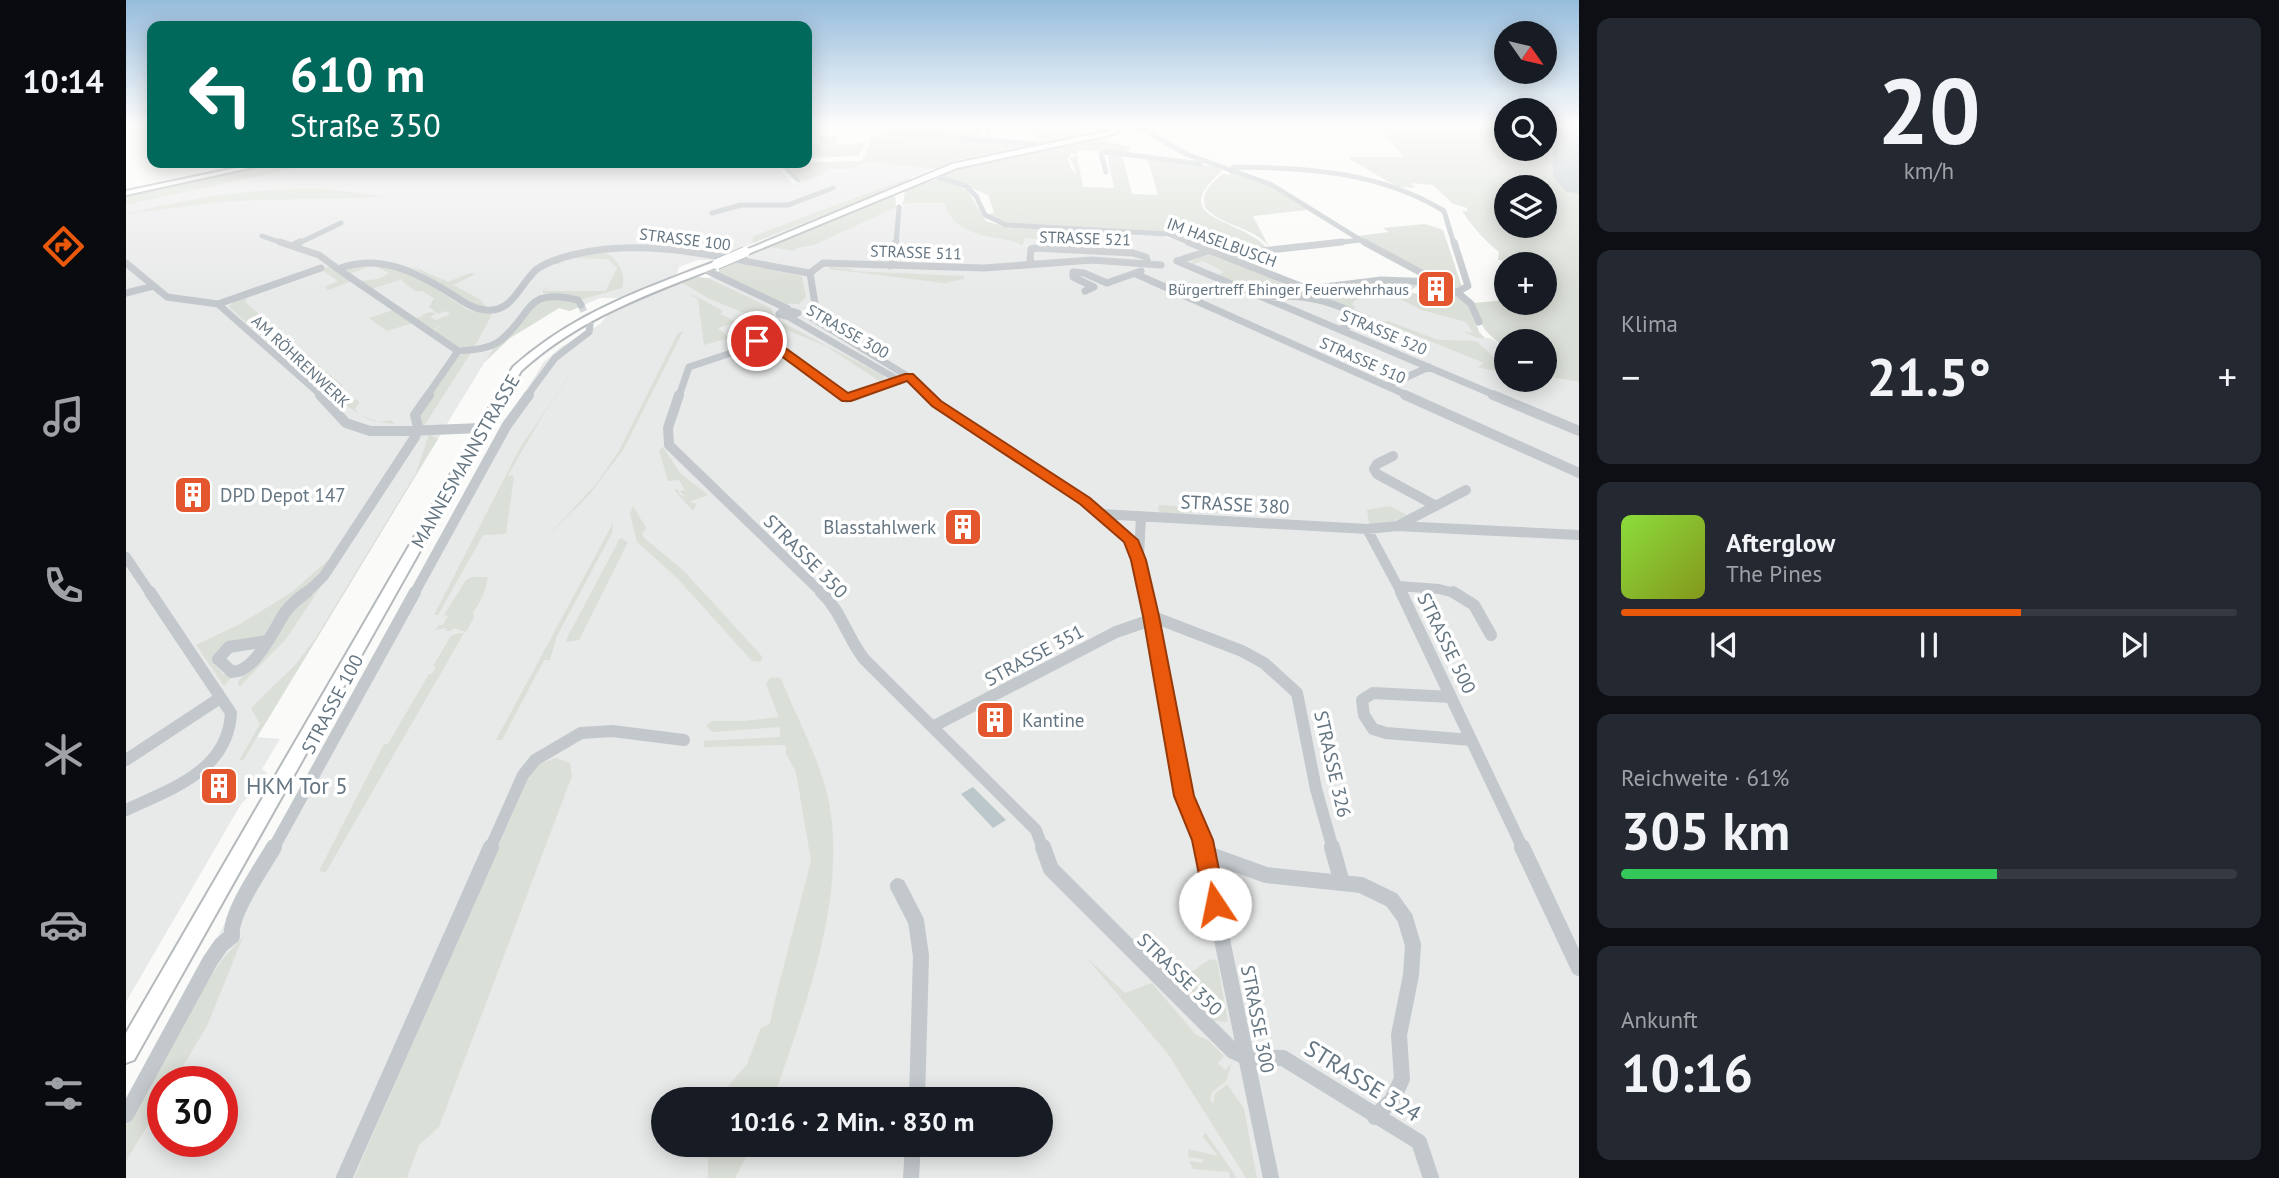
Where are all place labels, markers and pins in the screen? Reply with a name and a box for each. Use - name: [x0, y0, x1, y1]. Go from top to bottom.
- building icon: Bürgertreff Ehinger Feuerwehrhaus: [1415, 268, 1457, 310]
- place label: Bürgertreff Ehinger Feuerwehrhaus: [1168, 279, 1409, 299]
- pin: [727, 311, 787, 371]
- building icon: DPD Depot 147: [172, 474, 214, 516]
- place label: DPD Depot 147: [220, 483, 346, 507]
- building icon: Blasstahlwerk: [942, 506, 984, 548]
- place label: Blasstahlwerk: [823, 515, 936, 539]
- building icon: Kantine: [974, 699, 1016, 741]
- place label: Kantine: [1022, 708, 1084, 732]
- building icon: HKM Tor 5: [198, 765, 240, 807]
- place label: HKM Tor 5: [246, 771, 348, 800]

